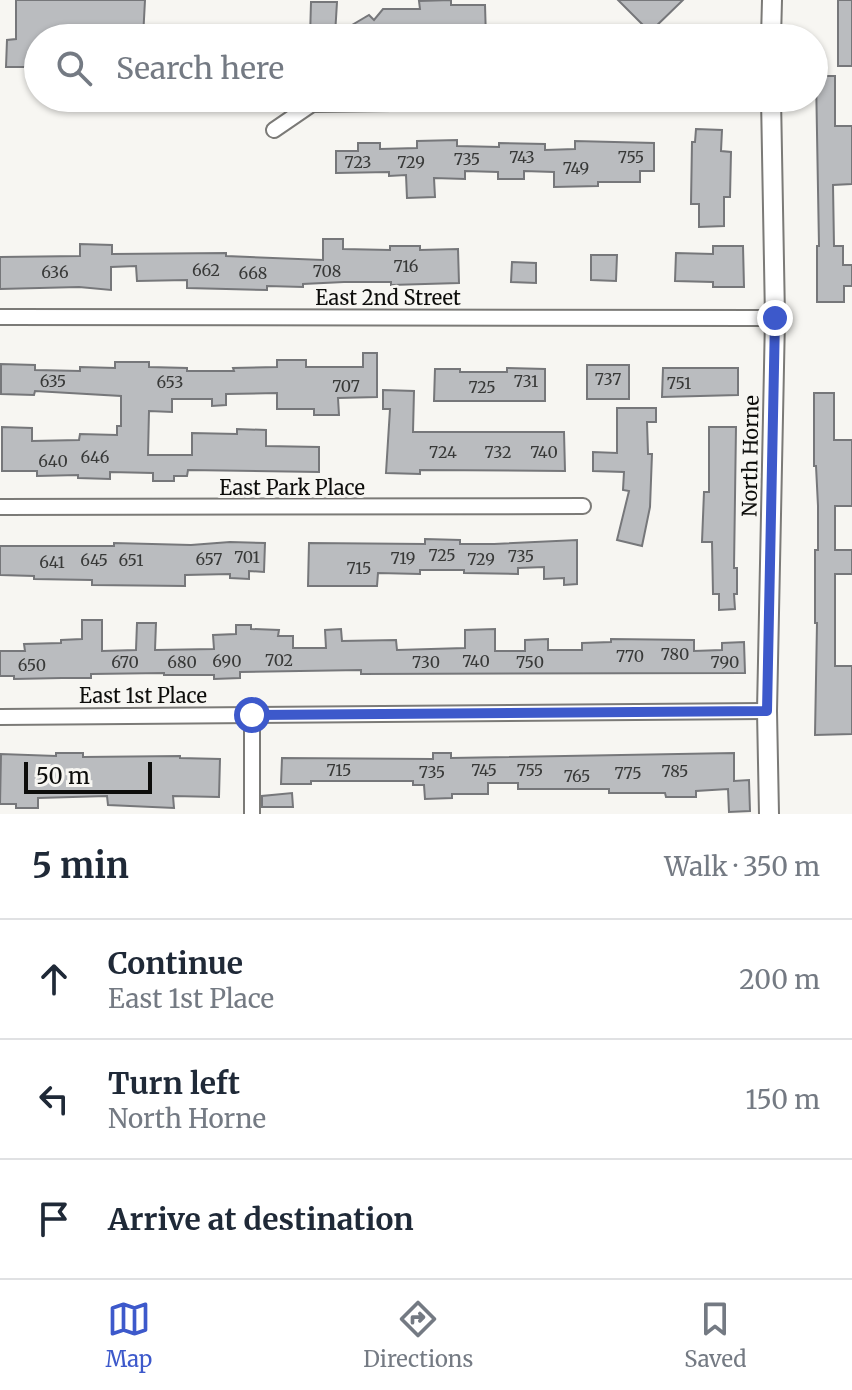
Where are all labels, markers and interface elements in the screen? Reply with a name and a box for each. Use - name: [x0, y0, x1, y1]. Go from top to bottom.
- search box: [24, 24, 828, 112]
- icon: search: [52, 46, 96, 90]
- text: Search here: [116, 49, 284, 87]
- house number: 743: [509, 147, 535, 167]
- house number: 755: [618, 147, 644, 167]
- house number: 735: [454, 149, 480, 169]
- house number: 723: [345, 152, 371, 172]
- house number: 729: [397, 152, 425, 172]
- house number: 749: [563, 158, 589, 178]
- house number: 716: [393, 256, 419, 276]
- house number: 662: [192, 260, 220, 280]
- house number: 708: [313, 261, 341, 281]
- house number: 636: [41, 262, 69, 282]
- house number: 668: [239, 263, 267, 283]
- street label: East 2nd Street: [315, 285, 461, 310]
- route end: [757, 300, 793, 336]
- house number: 737: [595, 369, 621, 389]
- house number: 635: [40, 371, 66, 391]
- house number: 731: [514, 371, 538, 391]
- house number: 653: [157, 372, 183, 392]
- house number: 751: [667, 373, 691, 393]
- house number: 707: [332, 376, 360, 396]
- house number: 725: [468, 377, 496, 397]
- street label: North Horne: [736, 395, 764, 517]
- house number: 724: [429, 442, 457, 462]
- house number: 732: [485, 442, 512, 462]
- house number: 740: [530, 442, 558, 462]
- house number: 646: [80, 447, 110, 467]
- house number: 640: [38, 451, 68, 471]
- street label: East Park Place: [219, 475, 365, 500]
- house number: 725: [428, 545, 456, 565]
- house number: 735: [508, 546, 534, 566]
- house number: 701: [234, 547, 260, 567]
- house number: 719: [391, 548, 415, 568]
- house number: 657: [196, 549, 222, 569]
- house number: 729: [467, 549, 495, 569]
- house number: 645: [80, 550, 108, 570]
- house number: 651: [119, 550, 143, 570]
- house number: 641: [39, 552, 65, 572]
- house number: 715: [347, 558, 371, 578]
- house number: 780: [661, 644, 689, 664]
- house number: 770: [616, 646, 644, 666]
- house number: 702: [265, 650, 293, 670]
- house number: 690: [212, 651, 242, 671]
- house number: 740: [462, 651, 490, 671]
- house number: 670: [111, 652, 139, 672]
- house number: 680: [167, 652, 197, 672]
- house number: 730: [412, 652, 440, 672]
- house number: 750: [516, 652, 544, 672]
- house number: 790: [711, 652, 739, 672]
- house number: 650: [18, 655, 46, 675]
- street label: East 1st Place: [79, 683, 207, 708]
- route start: [234, 697, 270, 733]
- scale bar: [24, 758, 152, 794]
- house number: 715: [327, 760, 351, 780]
- house number: 745: [471, 760, 497, 780]
- house number: 755: [517, 760, 543, 780]
- house number: 785: [662, 761, 688, 781]
- text: 50 m: [36, 762, 90, 790]
- house number: 735: [419, 762, 445, 782]
- house number: 775: [614, 763, 642, 783]
- house number: 765: [564, 766, 590, 786]
- text: 5 min: [32, 845, 129, 887]
- text: Walk · 350 m: [664, 850, 820, 883]
- text: Continue: [108, 944, 243, 982]
- icon: ahead: [32, 957, 76, 1001]
- text: 200 m: [739, 963, 820, 996]
- text: East 1st Place: [108, 982, 274, 1015]
- text: Turn left: [108, 1064, 240, 1102]
- icon: left: [32, 1077, 76, 1121]
- text: 150 m: [746, 1083, 820, 1116]
- text: North Horne: [108, 1102, 266, 1135]
- icon: arrive: [32, 1197, 76, 1241]
- text: Arrive at destination: [108, 1200, 414, 1238]
- tab: Map: [105, 1297, 152, 1373]
- tab: Directions: [363, 1297, 473, 1373]
- tab: Saved: [684, 1297, 747, 1373]

